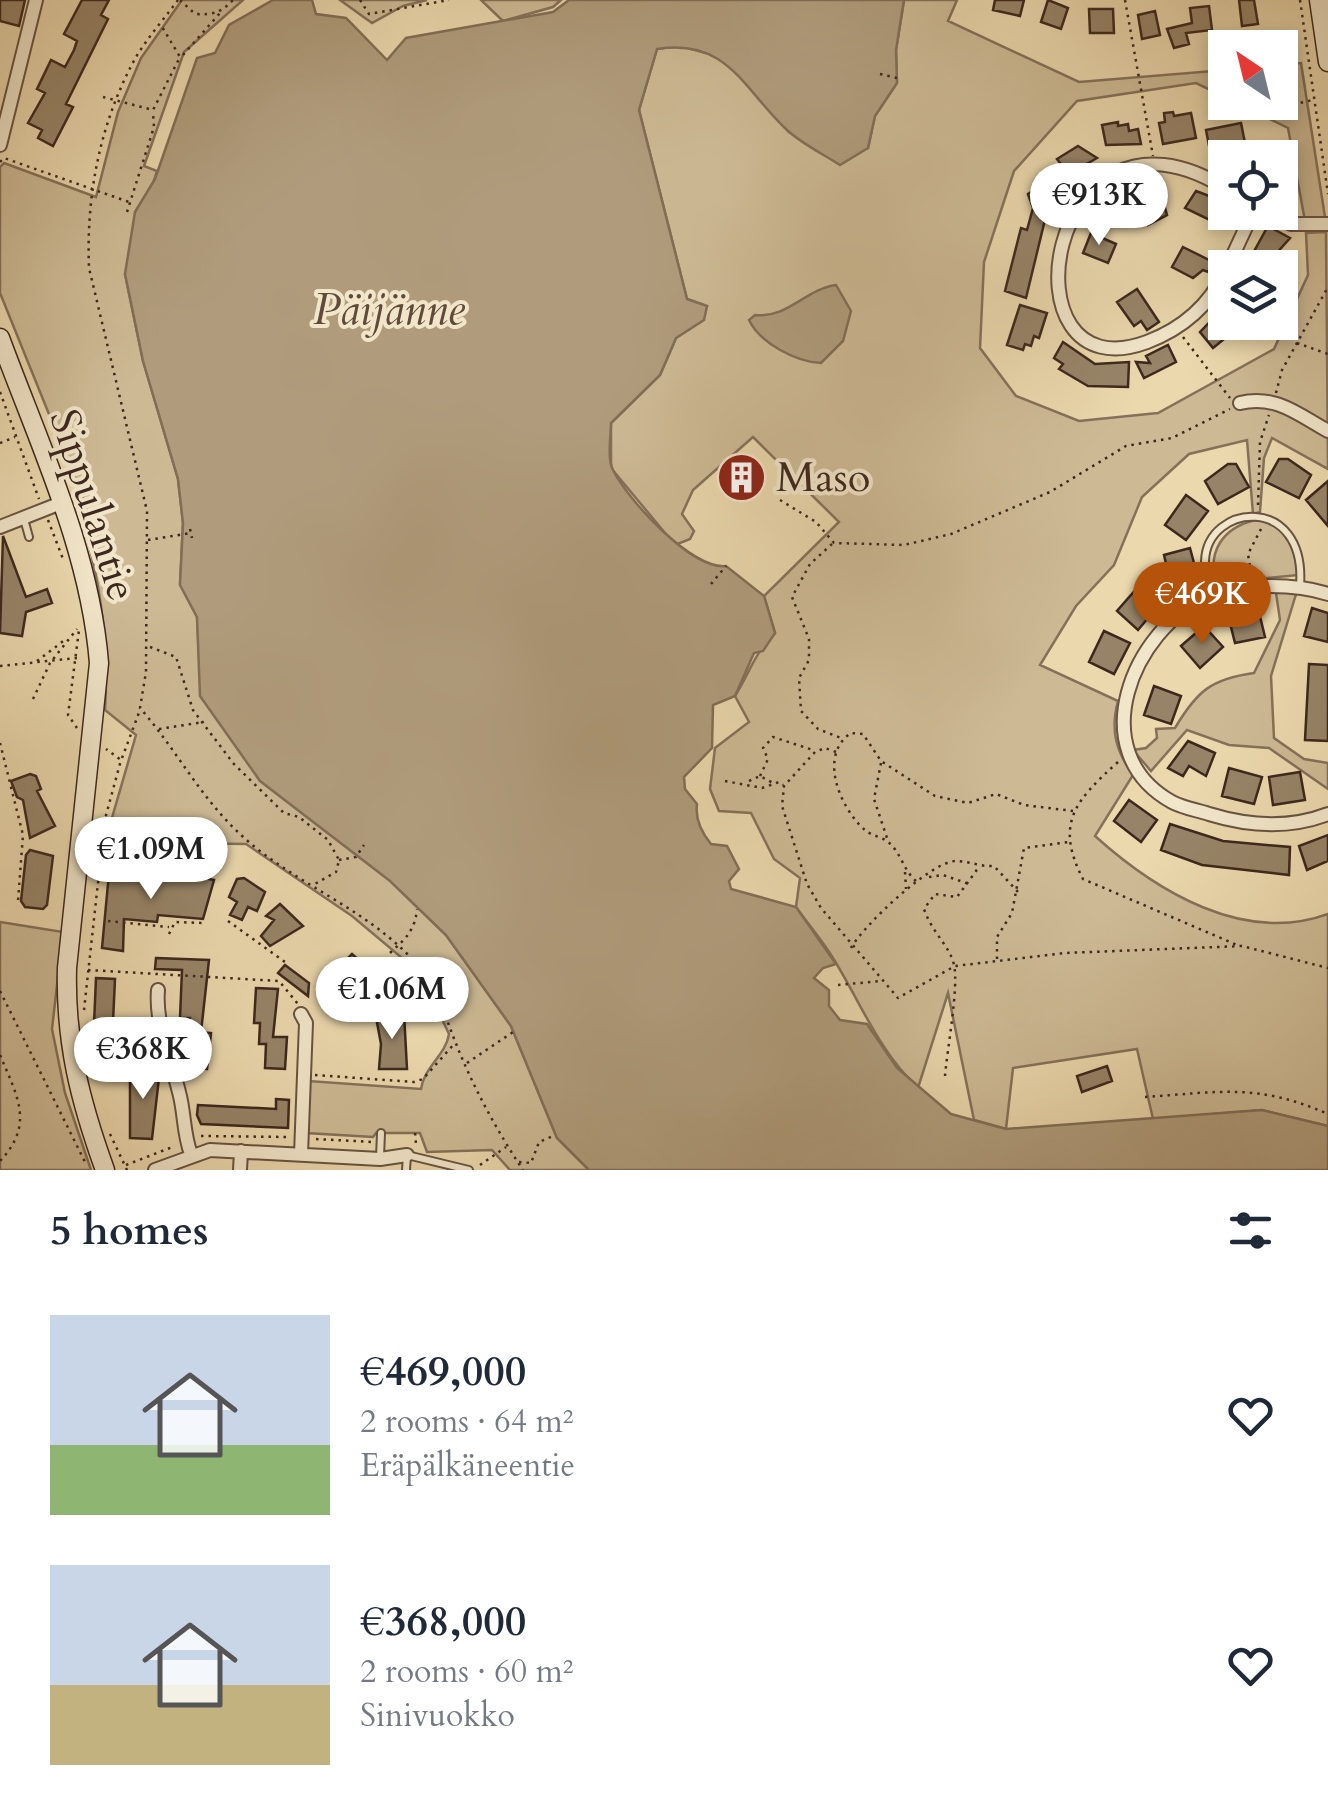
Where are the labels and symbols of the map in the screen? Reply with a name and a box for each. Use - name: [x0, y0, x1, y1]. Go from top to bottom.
- north arrow: [1208, 30, 1298, 120]
- pin: €913K: [1029, 163, 1169, 248]
- water label: Päijänne: [313, 279, 466, 340]
- street label: Sippulantie: [35, 402, 151, 608]
- place label: Maso: [776, 449, 870, 506]
- building icon: Maso: [715, 451, 767, 503]
- pin: €469K: [1132, 562, 1272, 647]
- pin: €1.09M: [70, 817, 232, 902]
- pin: €1.06M: [311, 957, 473, 1042]
- pin: €368K: [73, 1017, 213, 1102]

